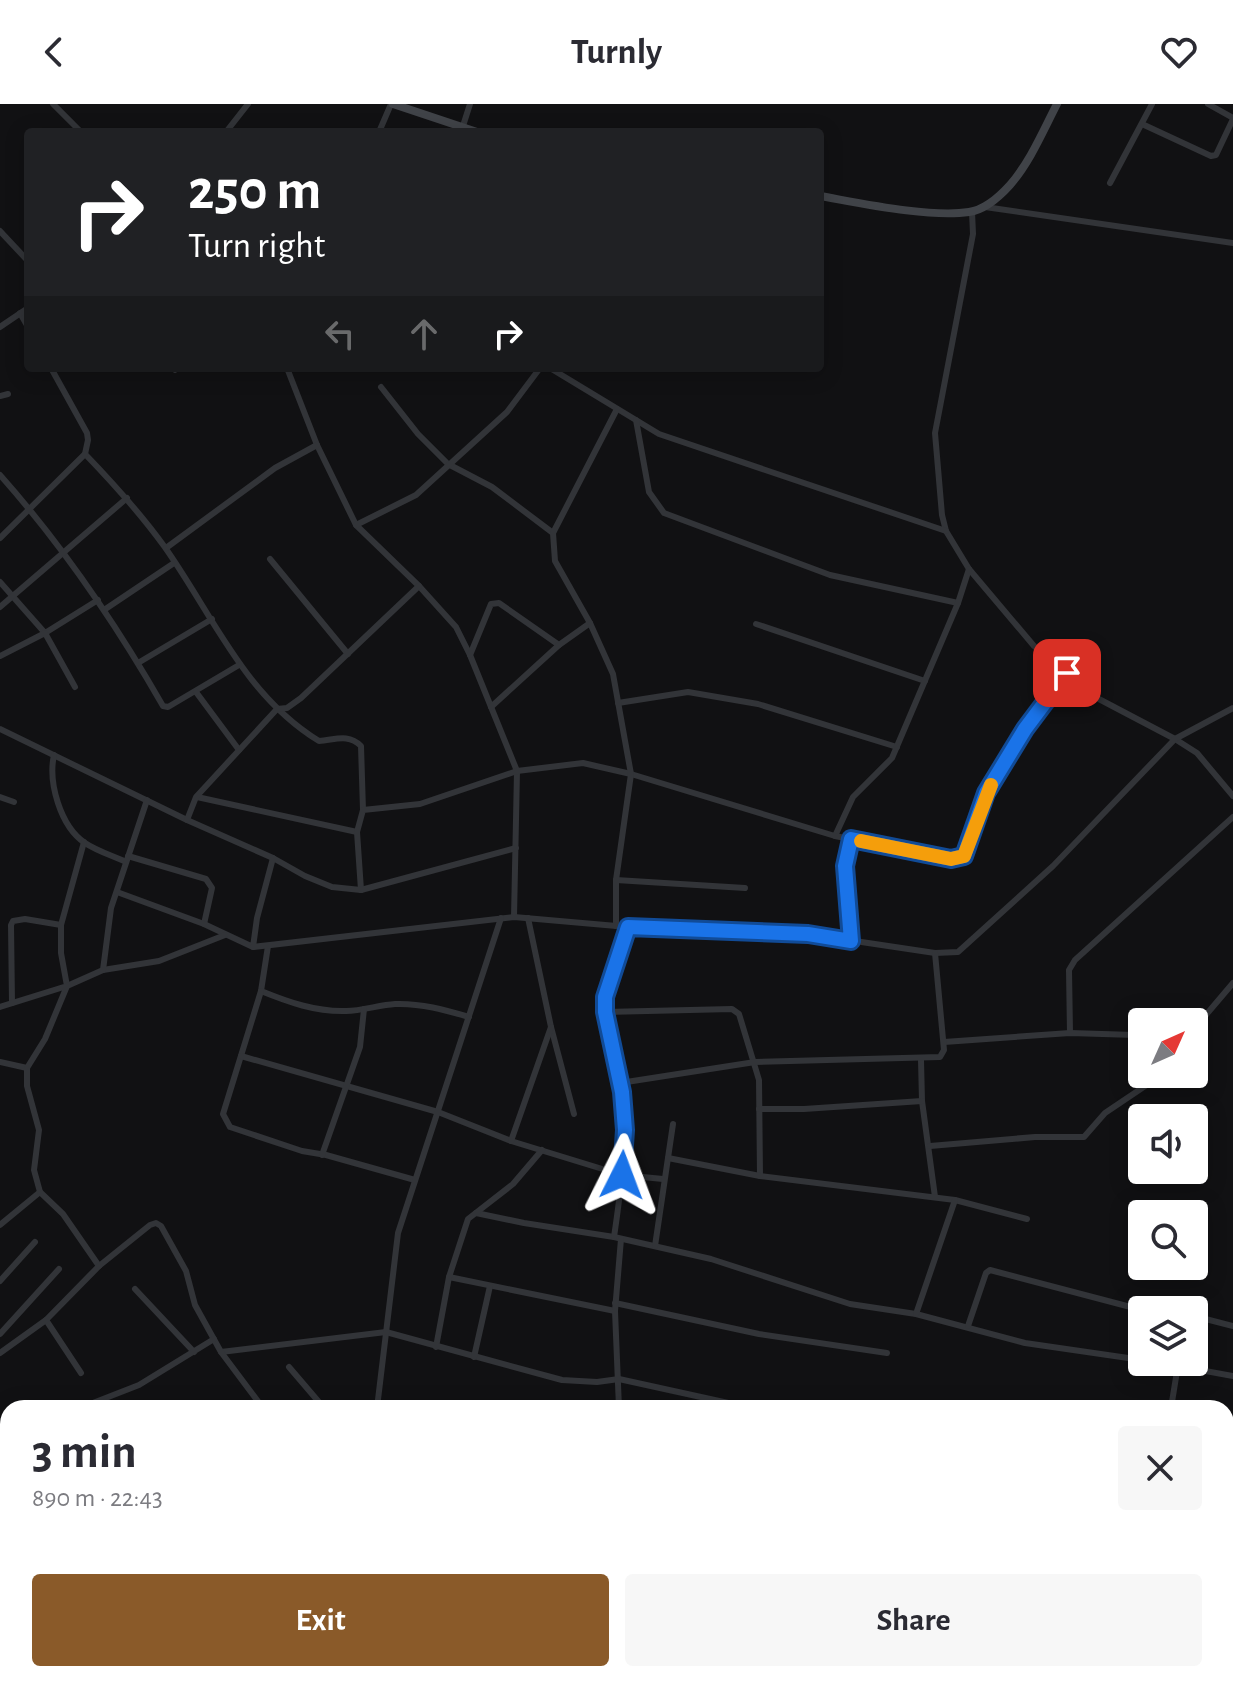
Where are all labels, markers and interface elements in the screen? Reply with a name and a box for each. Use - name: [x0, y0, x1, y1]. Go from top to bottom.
- icon: back: [32, 30, 76, 74]
- icon: heart: [1157, 30, 1201, 74]
- text: Turnly: [571, 34, 662, 70]
- icon: right: [56, 160, 160, 264]
- text: 250 m: [188, 163, 321, 219]
- text: Turn right: [188, 228, 325, 264]
- icon: left: [318, 312, 362, 356]
- icon: ahead: [402, 312, 446, 356]
- icon: right: [486, 312, 530, 356]
- pin: [1033, 639, 1101, 707]
- icon: arrive: [1045, 651, 1089, 695]
- north arrow: [1128, 1008, 1208, 1088]
- map controls: [1128, 1008, 1208, 1376]
- button: sound: [1128, 1104, 1208, 1184]
- position arrow: [580, 1133, 664, 1217]
- button: search: [1128, 1200, 1208, 1280]
- button: layers: [1128, 1296, 1208, 1376]
- button: close: [1118, 1426, 1202, 1510]
- text: 3 min: [32, 1429, 137, 1477]
- text: 890 m · 22:43: [32, 1485, 163, 1511]
- button: Exit: [32, 1574, 609, 1666]
- button: Share: [625, 1574, 1202, 1666]

